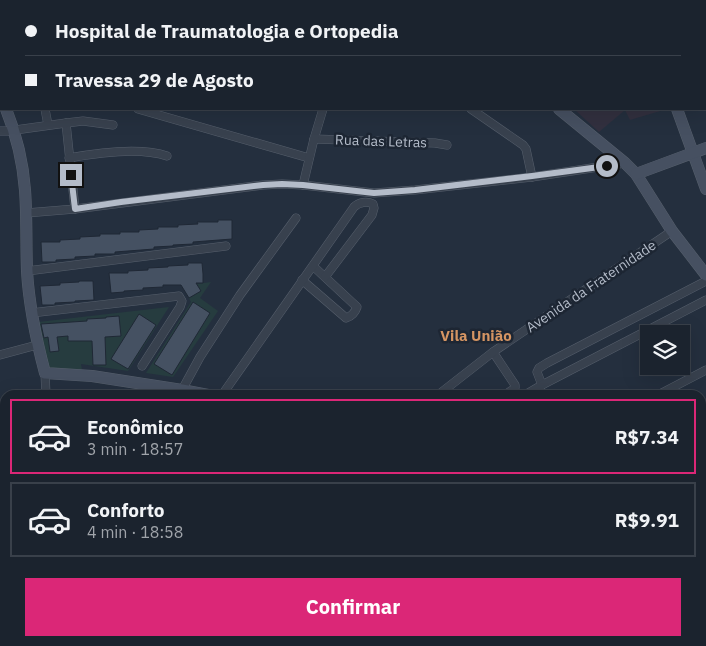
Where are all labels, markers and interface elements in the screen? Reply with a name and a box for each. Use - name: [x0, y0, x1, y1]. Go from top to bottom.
- text: Hospital de Traumatologia e Ortopedia: [55, 19, 399, 43]
- text: Travessa 29 de Agosto: [55, 68, 254, 92]
- street label: Rua das Letras: [335, 130, 428, 152]
- route start: [596, 155, 618, 177]
- route end: [60, 164, 82, 186]
- street label: Avenida da Fraternidade: [523, 236, 660, 336]
- map controls: [640, 325, 690, 375]
- button: layers: [640, 325, 690, 375]
- district label: Vila União: [440, 326, 512, 345]
- icon: car: [27, 414, 72, 459]
- text: Econômico: [87, 415, 184, 439]
- text: R$7.34: [615, 425, 679, 449]
- text: 3 min · 18:57: [87, 439, 183, 459]
- icon: car: [27, 497, 72, 542]
- text: Conforto: [87, 498, 165, 522]
- text: R$9.91: [615, 508, 679, 532]
- text: 4 min · 18:58: [87, 522, 183, 542]
- button: Confirmar: [25, 578, 681, 636]

